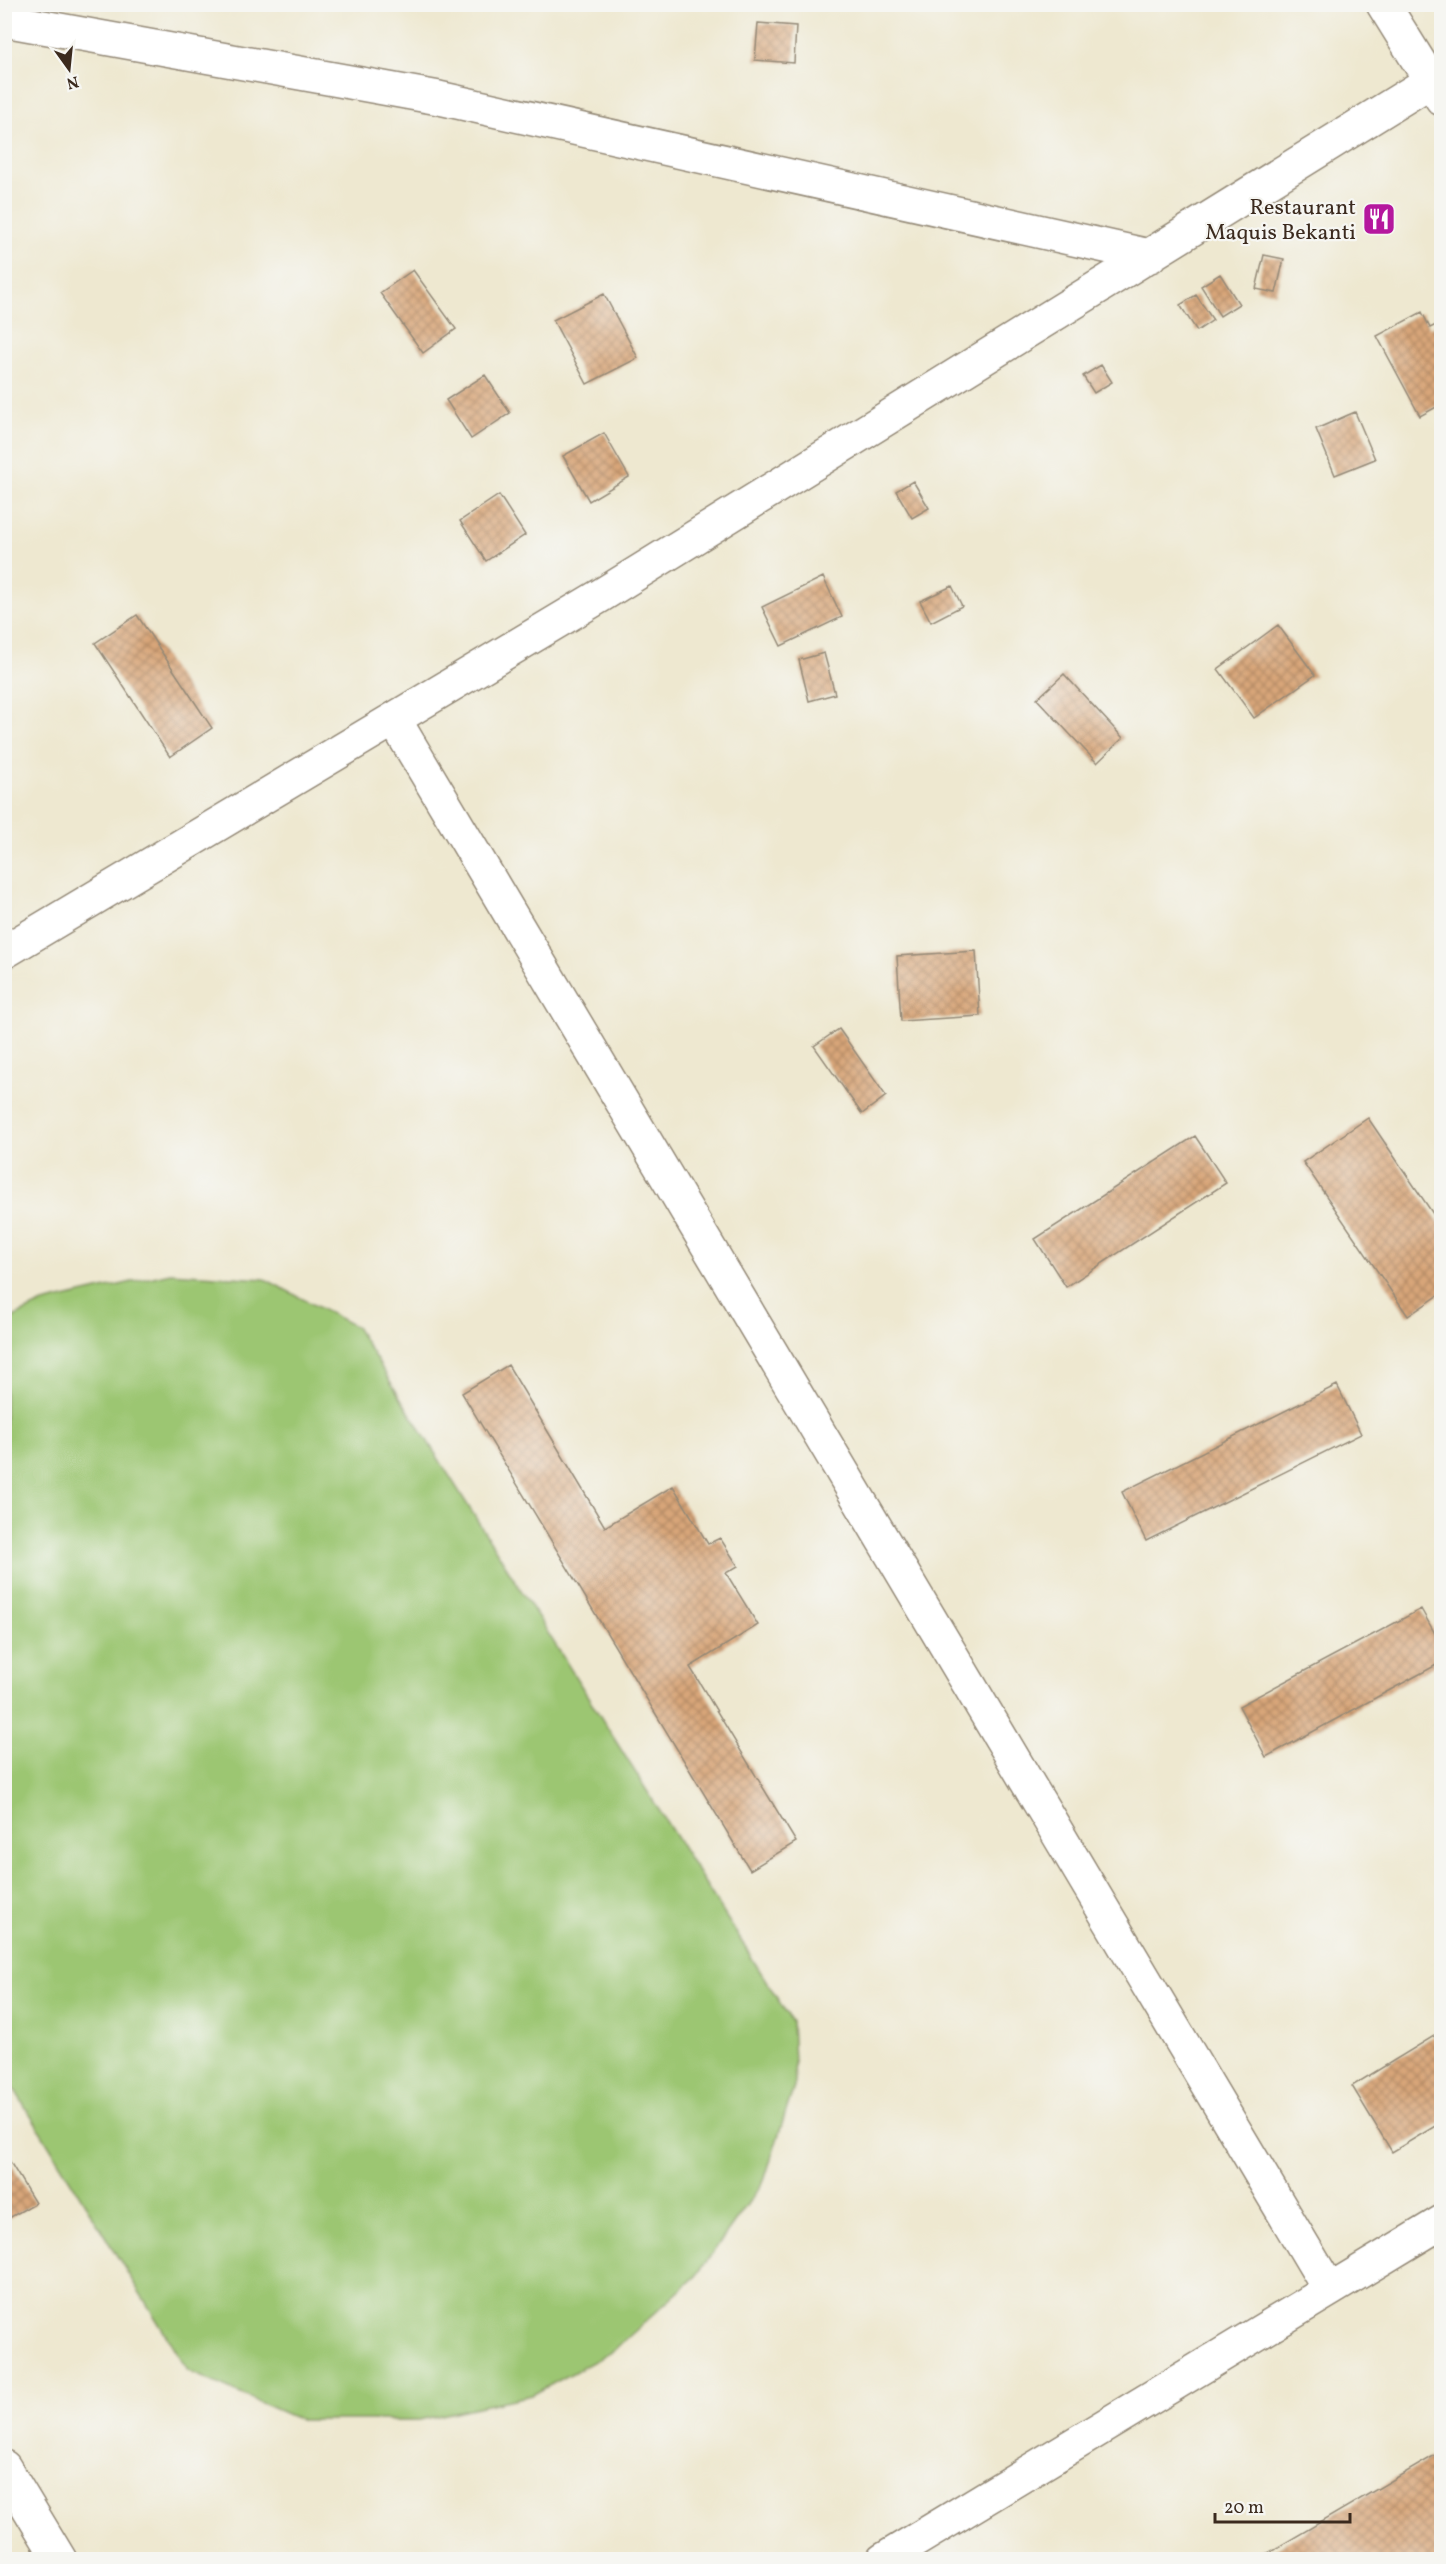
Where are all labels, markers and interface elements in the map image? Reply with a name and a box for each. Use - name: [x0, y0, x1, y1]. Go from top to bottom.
- north arrow: [39, 39, 99, 99]
- text: N: [64, 69, 81, 94]
- place label: Restaurant Maquis Bekanti: [1205, 193, 1356, 249]
- restaurant icon: Restaurant Maquis Bekanti: [1361, 201, 1397, 237]
- scale bar: [1215, 2486, 1350, 2524]
- text: 20 m: [1224, 2496, 1264, 2521]

